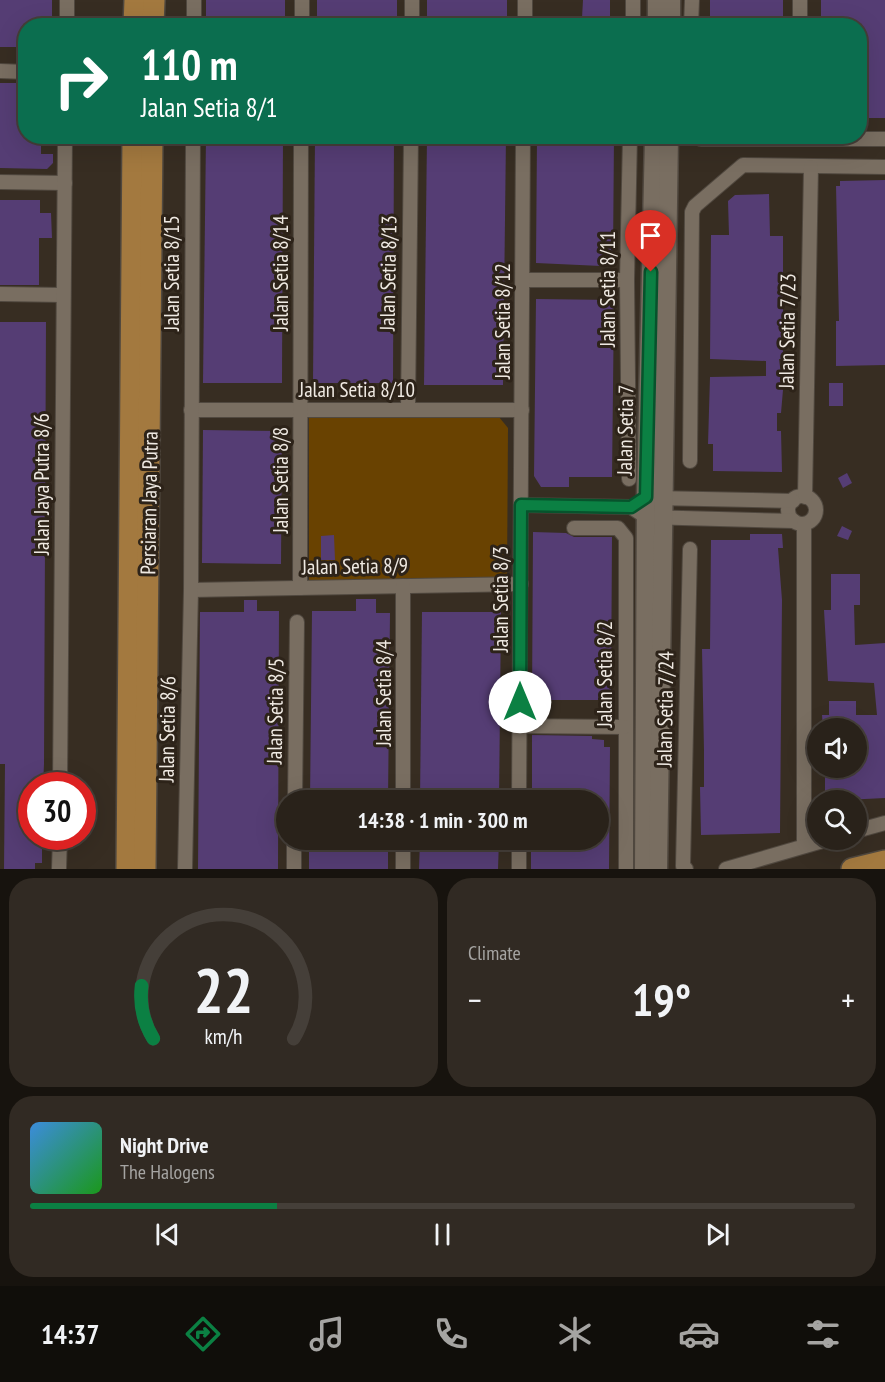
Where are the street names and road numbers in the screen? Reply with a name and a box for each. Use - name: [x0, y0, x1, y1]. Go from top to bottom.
- street label: Jalan Setia 8/15: [158, 215, 185, 332]
- street label: Jalan Setia 8/14: [267, 215, 294, 332]
- street label: Jalan Setia 8/13: [373, 215, 403, 332]
- street label: Jalan Setia 8/11: [594, 231, 621, 348]
- street label: Jalan Setia 8/12: [489, 263, 516, 380]
- street label: Jalan Setia 7/23: [772, 273, 802, 390]
- street label: Jalan Setia 8/10: [298, 376, 415, 403]
- street label: Jalan Setia 7: [611, 384, 639, 477]
- street label: Jalan Jaya Putra 8/6: [28, 413, 55, 556]
- street label: Jalan Setia 8/8: [267, 427, 294, 534]
- street label: Persiaran Jaya Putra: [134, 431, 164, 575]
- street label: Jalan Setia 8/3: [487, 546, 514, 653]
- street label: Jalan Setia 8/9: [301, 552, 408, 580]
- street label: Jalan Setia 8/2: [591, 621, 618, 728]
- street label: Jalan Setia 8/4: [370, 639, 397, 747]
- street label: Jalan Setia 7/24: [650, 650, 680, 768]
- street label: Jalan Setia 8/5: [261, 658, 289, 765]
- street label: Jalan Setia 8/6: [153, 676, 181, 783]

